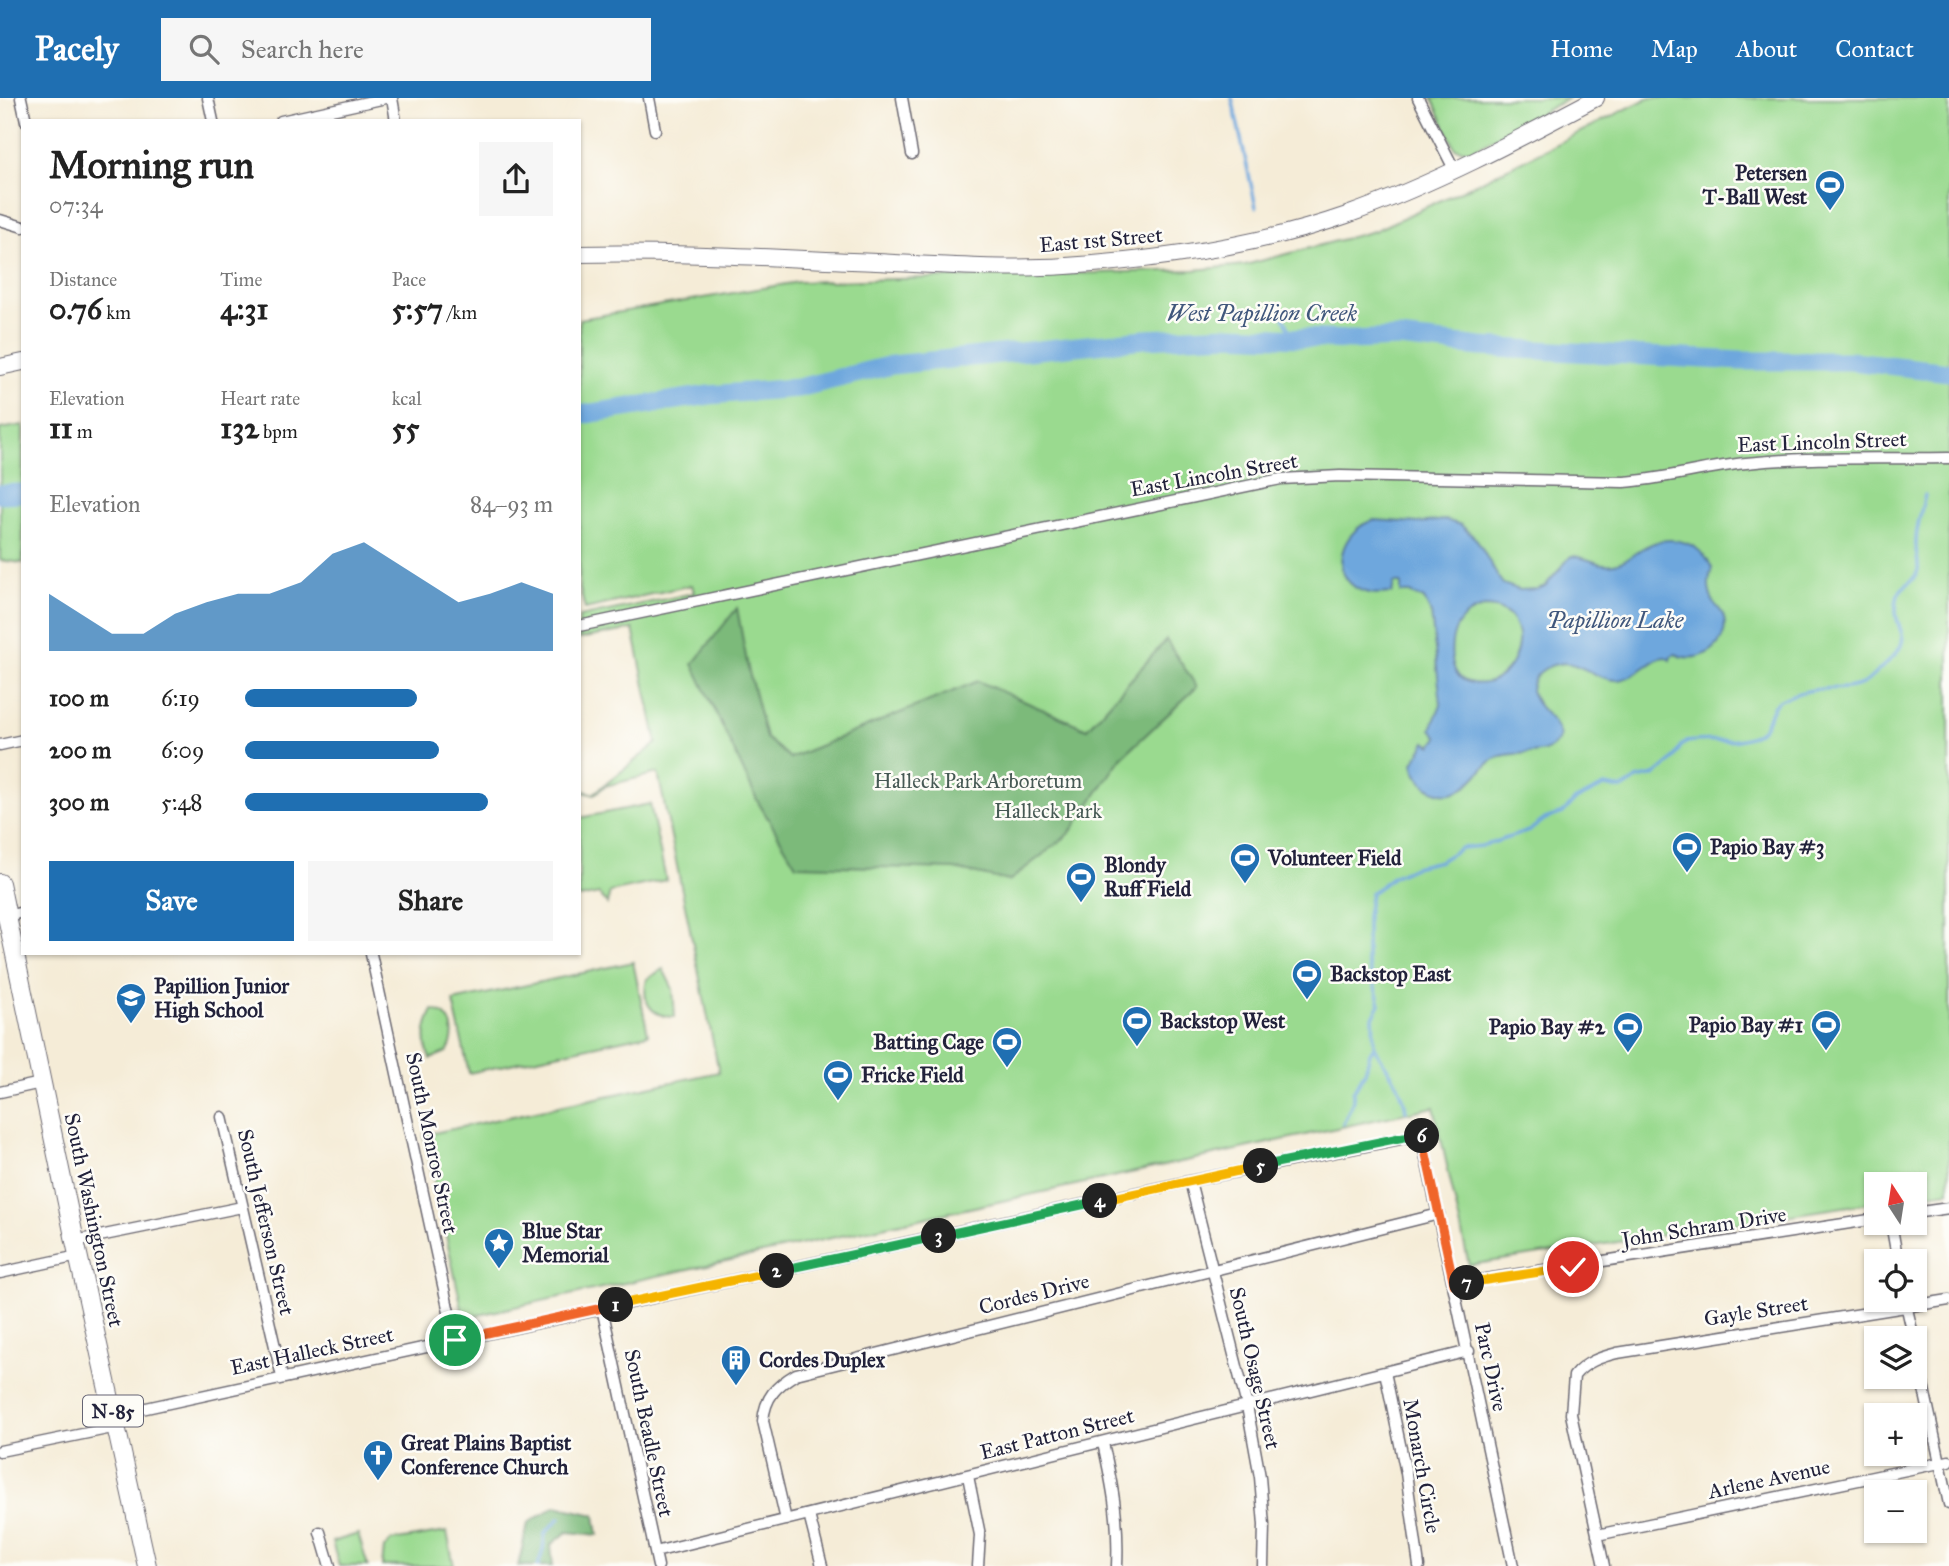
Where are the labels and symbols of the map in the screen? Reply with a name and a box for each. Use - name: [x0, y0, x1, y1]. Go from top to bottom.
- place label: Petersen T-Ball West: [1701, 160, 1808, 210]
- sports icon: Petersen T-Ball West: [1813, 168, 1847, 212]
- street label: East 1st Street: [1038, 222, 1164, 258]
- water label: West Papillion Creek: [1167, 299, 1357, 328]
- street label: East Lincoln Street: [1737, 426, 1908, 458]
- street label: East Lincoln Street: [1128, 447, 1300, 503]
- water label: Papillion Lake: [1547, 606, 1684, 635]
- park label: Halleck Park Arboretum: [874, 768, 1083, 794]
- park label: Halleck Park: [994, 798, 1102, 824]
- sports icon: Papio Bay #3: [1670, 830, 1704, 874]
- place label: Papio Bay #3: [1710, 834, 1824, 860]
- sports icon: Volunteer Field: [1228, 841, 1262, 885]
- place label: Volunteer Field: [1267, 845, 1402, 871]
- place label: Blondy Ruff Field: [1104, 852, 1192, 902]
- sports icon: Blondy Ruff Field: [1064, 860, 1098, 904]
- sports icon: Backstop East: [1290, 957, 1324, 1001]
- place label: Backstop East: [1330, 961, 1452, 987]
- place label: Papillion Junior High School: [154, 973, 290, 1023]
- school or university icon: Papillion Junior High School: [114, 981, 148, 1025]
- sports icon: Backstop West: [1120, 1004, 1154, 1048]
- place label: Backstop West: [1160, 1008, 1286, 1034]
- sports icon: Papio Bay #1: [1809, 1008, 1843, 1052]
- sports icon: Papio Bay #2: [1611, 1010, 1645, 1054]
- place label: Papio Bay #1: [1689, 1012, 1803, 1038]
- place label: Papio Bay #2: [1489, 1014, 1606, 1040]
- sports icon: Batting Cage: [990, 1025, 1024, 1069]
- place label: Batting Cage: [873, 1029, 984, 1055]
- street label: South Monroe Street: [400, 1050, 464, 1237]
- sports icon: Fricke Field: [821, 1058, 855, 1102]
- place label: Fricke Field: [861, 1062, 964, 1088]
- street label: South Washington Street: [59, 1111, 129, 1330]
- pin: 6: [1404, 1118, 1440, 1154]
- street label: South Jefferson Street: [232, 1126, 300, 1318]
- pin: 5: [1244, 1148, 1278, 1184]
- north arrow: [1864, 1172, 1927, 1236]
- pin: 4: [1082, 1184, 1118, 1218]
- street label: John Schram Drive: [1618, 1201, 1788, 1253]
- place label: Blue Star Memorial: [522, 1218, 610, 1268]
- pin: 3: [922, 1218, 956, 1254]
- place icon: Blue Star Memorial: [482, 1226, 516, 1270]
- pin: [1543, 1237, 1603, 1297]
- pin: 2: [760, 1254, 794, 1288]
- pin: 7: [1450, 1266, 1484, 1300]
- street label: Cordes Drive: [976, 1268, 1092, 1320]
- street label: South Osage Street: [1224, 1284, 1286, 1452]
- pin: 1: [598, 1288, 634, 1322]
- street label: Gayle Street: [1702, 1290, 1810, 1332]
- pin: [425, 1310, 485, 1370]
- street label: Parc Drive: [1469, 1320, 1513, 1414]
- street label: East Halleck Street: [228, 1321, 396, 1381]
- building icon: Cordes Duplex: [719, 1343, 753, 1387]
- street label: South Beadle Street: [619, 1347, 680, 1520]
- place label: Cordes Duplex: [759, 1347, 886, 1373]
- road number: N-85: [83, 1396, 143, 1427]
- street label: Monarch Circle: [1397, 1397, 1447, 1536]
- street label: East Patton Street: [977, 1402, 1137, 1466]
- place label: Great Plains Baptist Conference Church: [401, 1430, 572, 1480]
- church icon: Great Plains Baptist Conference Church: [361, 1438, 395, 1482]
- street label: Arlene Avenue: [1705, 1453, 1833, 1505]

